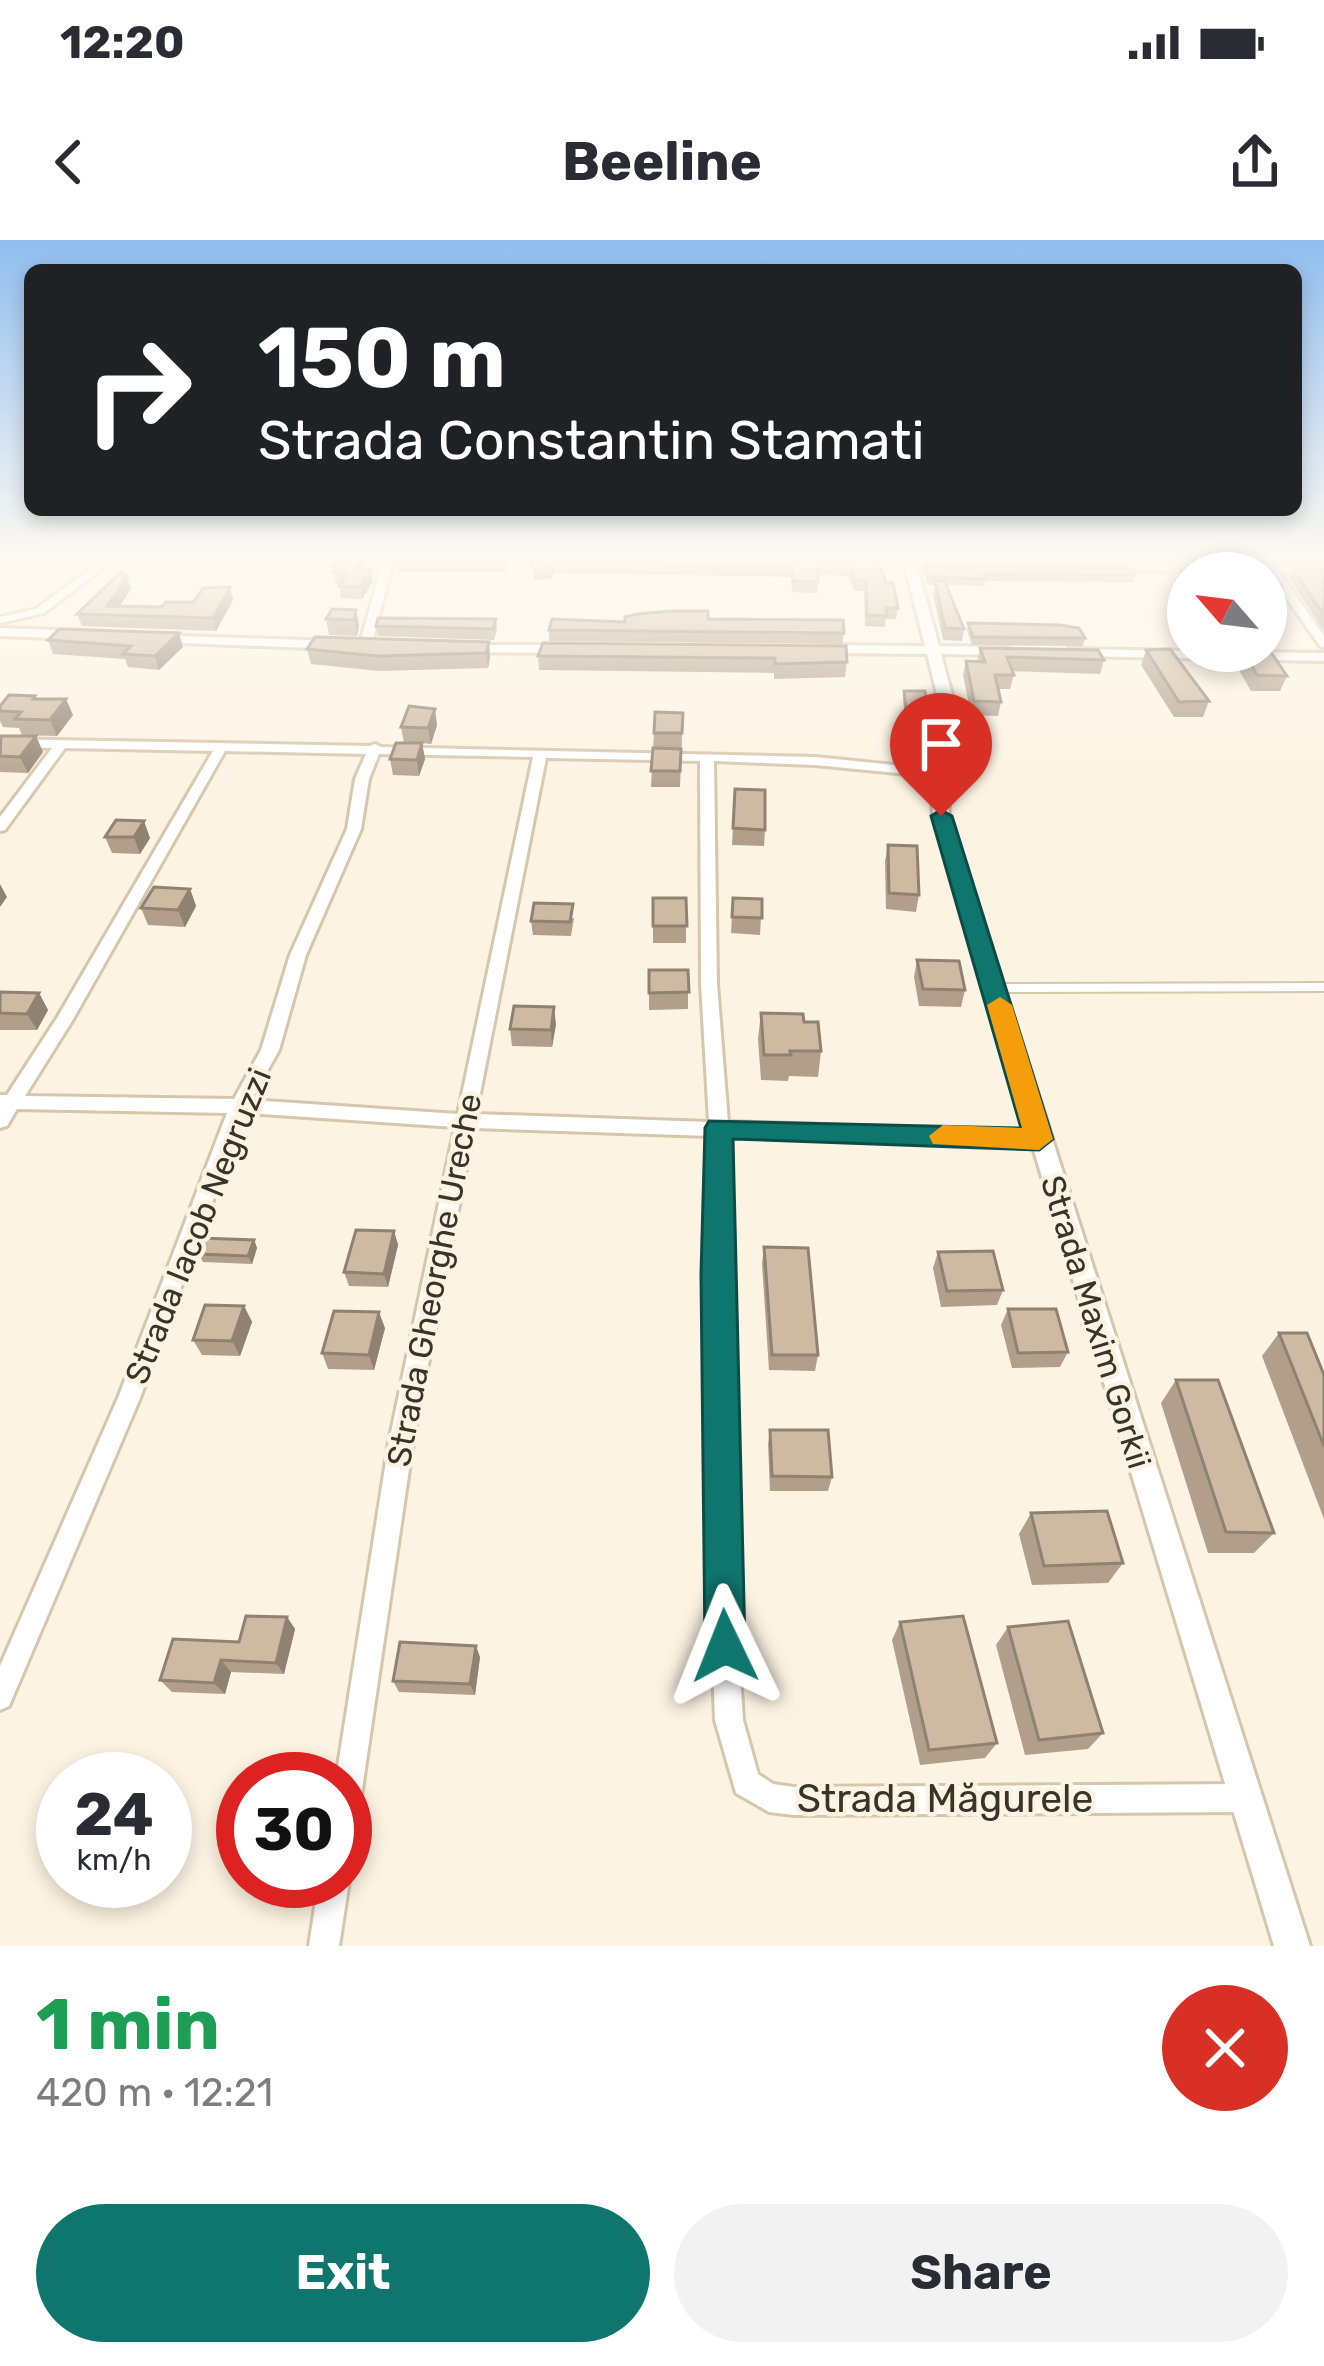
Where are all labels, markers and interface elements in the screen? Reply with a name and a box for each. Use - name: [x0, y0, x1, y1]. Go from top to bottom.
- text: 12:20: [60, 16, 185, 69]
- icon: back: [36, 129, 102, 195]
- icon: share: [1222, 129, 1288, 195]
- text: Beeline: [562, 130, 762, 194]
- text: 150 m: [258, 308, 506, 408]
- icon: right: [60, 312, 216, 468]
- text: Strada Constantin Stamati: [258, 409, 925, 473]
- north arrow: [1167, 552, 1287, 672]
- map controls: [1167, 552, 1287, 672]
- pin: [890, 693, 992, 816]
- icon: arrive: [908, 711, 974, 777]
- street label: Strada Iacob Negruzzi: [117, 1062, 279, 1390]
- street label: Strada Gheorghe Ureche: [379, 1090, 489, 1470]
- street label: Strada Maxim Gorkii: [1033, 1171, 1159, 1473]
- position arrow: [662, 1583, 788, 1709]
- speed limit sign: 30: [216, 1752, 372, 1908]
- street label: Strada Măgurele: [797, 1776, 1093, 1822]
- text: 24: [74, 1779, 154, 1850]
- text: km/h: [77, 1842, 151, 1878]
- text: 1 min: [36, 1982, 220, 2067]
- button: close: [1162, 1985, 1288, 2111]
- text: 420 m · 12:21: [36, 2070, 273, 2116]
- button: Exit: [36, 2204, 650, 2342]
- button: Share: [674, 2204, 1288, 2342]

